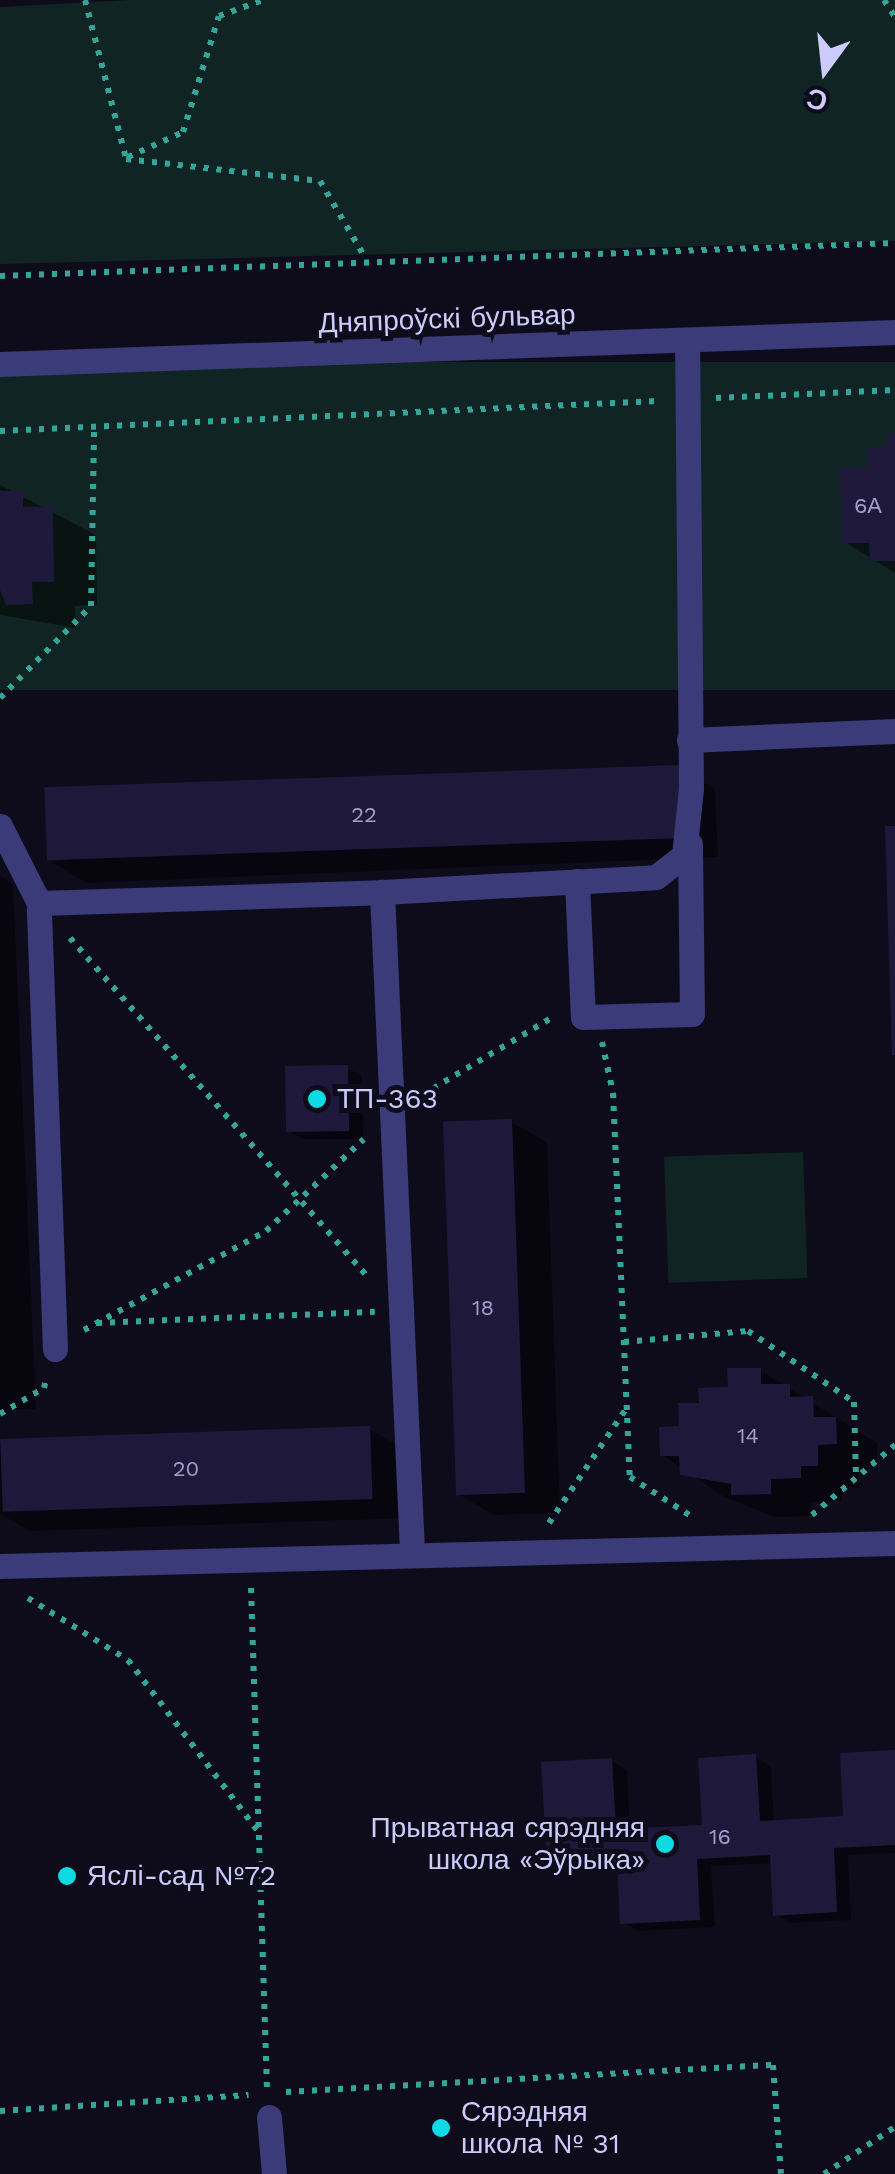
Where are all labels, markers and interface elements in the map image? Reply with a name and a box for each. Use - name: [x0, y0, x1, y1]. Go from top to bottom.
- north arrow: [775, 20, 875, 120]
- text: С: [803, 81, 831, 118]
- street label: Дняпроўскі бульвар: [318, 298, 576, 340]
- house number: 6А: [854, 493, 882, 519]
- house number: 22: [351, 802, 377, 828]
- place label: ТП-363: [337, 1082, 438, 1116]
- marker: ТП-363: [306, 1088, 328, 1110]
- house number: 18: [472, 1295, 494, 1321]
- house number: 14: [737, 1423, 759, 1449]
- house number: 20: [173, 1456, 199, 1482]
- place label: Прыватная сярэдняя школа «Эўрыка»: [371, 1811, 645, 1877]
- house number: 16: [709, 1824, 731, 1850]
- marker: Прыватная сярэдняя школа «Эўрыка»: [654, 1833, 676, 1855]
- place label: Яслі-сад №72: [87, 1859, 276, 1893]
- marker: Яслі-сад №72: [56, 1865, 78, 1887]
- place label: Сярэдняя школа № 31: [461, 2095, 620, 2161]
- marker: Сярэдняя школа № 31: [430, 2117, 452, 2139]

